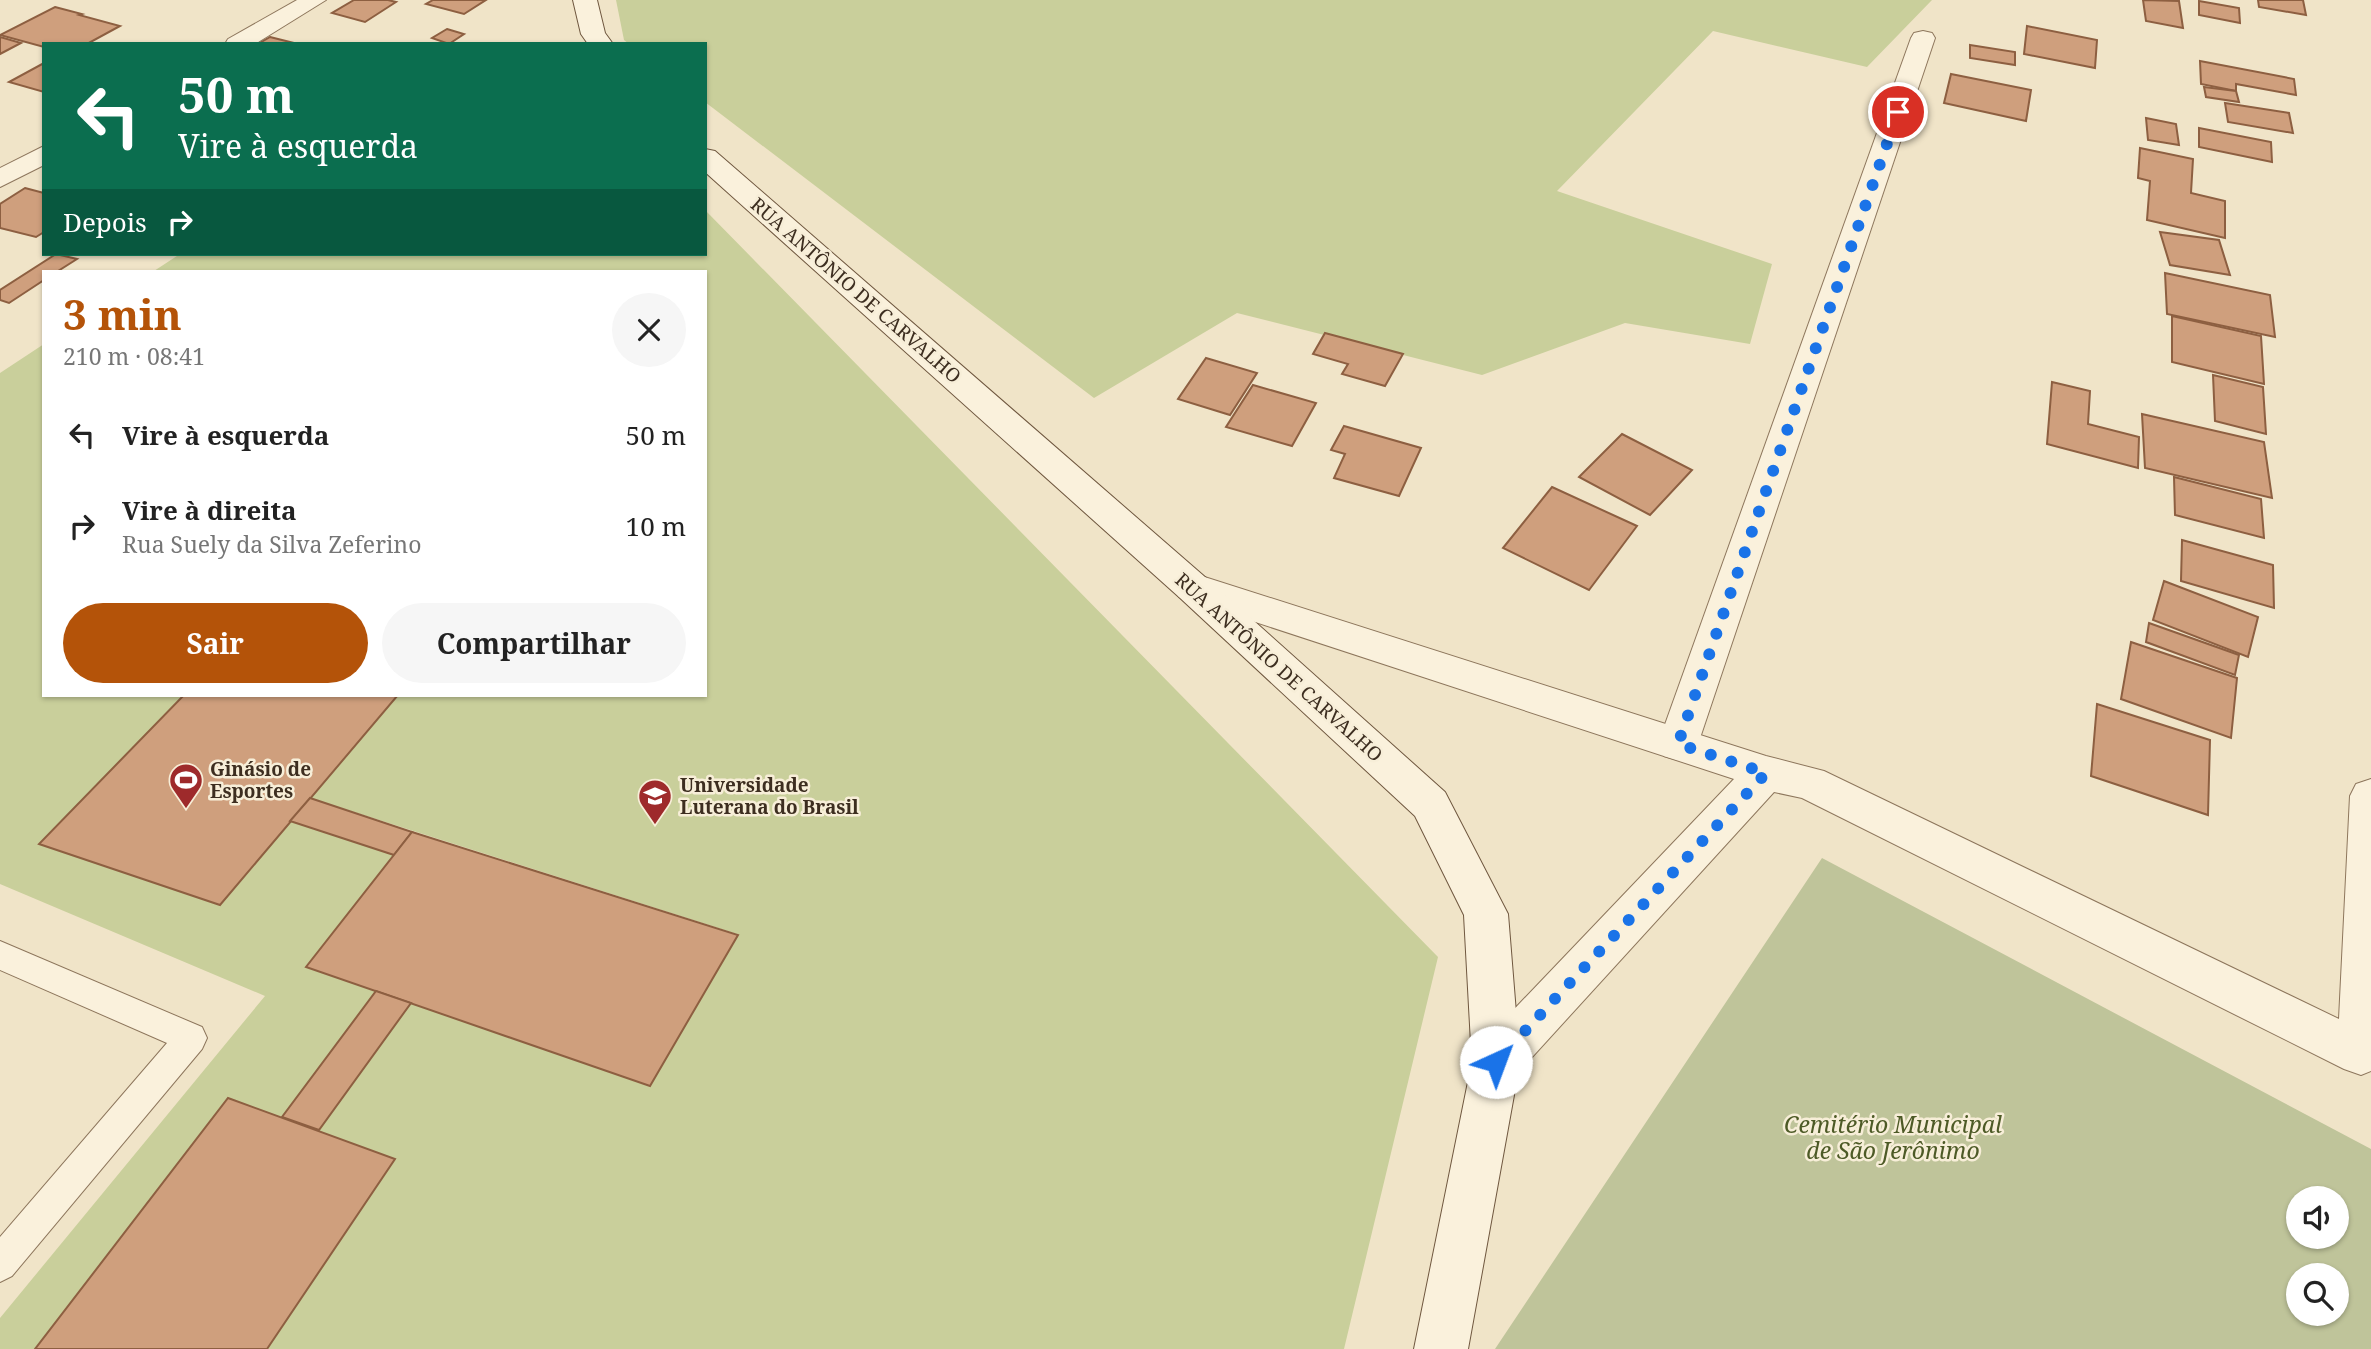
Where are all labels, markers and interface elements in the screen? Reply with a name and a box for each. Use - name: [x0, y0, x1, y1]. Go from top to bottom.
- text: 50 m: [178, 61, 294, 127]
- icon: left: [63, 70, 154, 161]
- pin: [1868, 82, 1928, 142]
- icon: arrive: [1879, 93, 1917, 131]
- text: Vire à esquerda: [178, 124, 418, 167]
- street label: RUA ANTÔNIO DE CARVALHO: [745, 191, 967, 389]
- icon: right: [161, 203, 199, 241]
- text: Depois: [63, 204, 147, 240]
- text: 3 min: [63, 285, 182, 342]
- button: close: [612, 293, 686, 367]
- text: 210 m · 08:41: [63, 340, 205, 372]
- icon: left: [63, 416, 101, 454]
- text: Vire à esquerda: [122, 417, 329, 453]
- text: 50 m: [626, 417, 686, 453]
- text: Vire à direita: [122, 492, 297, 528]
- icon: right: [63, 507, 101, 545]
- text: 10 m: [626, 508, 686, 544]
- text: Rua Suely da Silva Zeferino: [122, 528, 421, 560]
- street label: RUA ANTÔNIO DE CARVALHO: [1170, 567, 1388, 767]
- button: Sair: [63, 603, 368, 683]
- button: Compartilhar: [382, 603, 686, 683]
- place label: Ginásio de Esportes: [210, 756, 311, 804]
- sports icon: Ginásio de Esportes: [167, 761, 205, 810]
- place label: Universidade Luterana do Brasil: [680, 772, 859, 820]
- school or university icon: Universidade Luterana do Brasil: [636, 777, 674, 826]
- position arrow: [1459, 1025, 1533, 1099]
- park label: Cemitério Municipal de São Jerônimo: [1784, 1108, 2002, 1166]
- map controls: [2286, 1186, 2349, 1326]
- button: sound: [2286, 1186, 2349, 1249]
- button: search: [2286, 1263, 2349, 1326]

